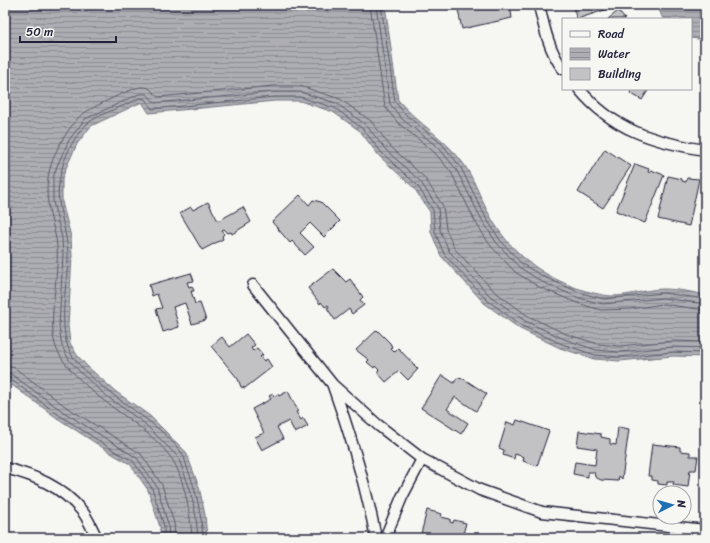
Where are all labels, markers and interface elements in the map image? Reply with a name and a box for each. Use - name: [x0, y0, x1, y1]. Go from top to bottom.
- scale bar: [20, 18, 116, 44]
- legend: [562, 18, 692, 90]
- text: 50 m: [26, 21, 53, 43]
- text: Road: [598, 23, 625, 45]
- text: Water: [598, 43, 631, 65]
- text: Building: [598, 63, 641, 85]
- north arrow: [652, 485, 692, 525]
- text: N: [671, 498, 691, 509]

